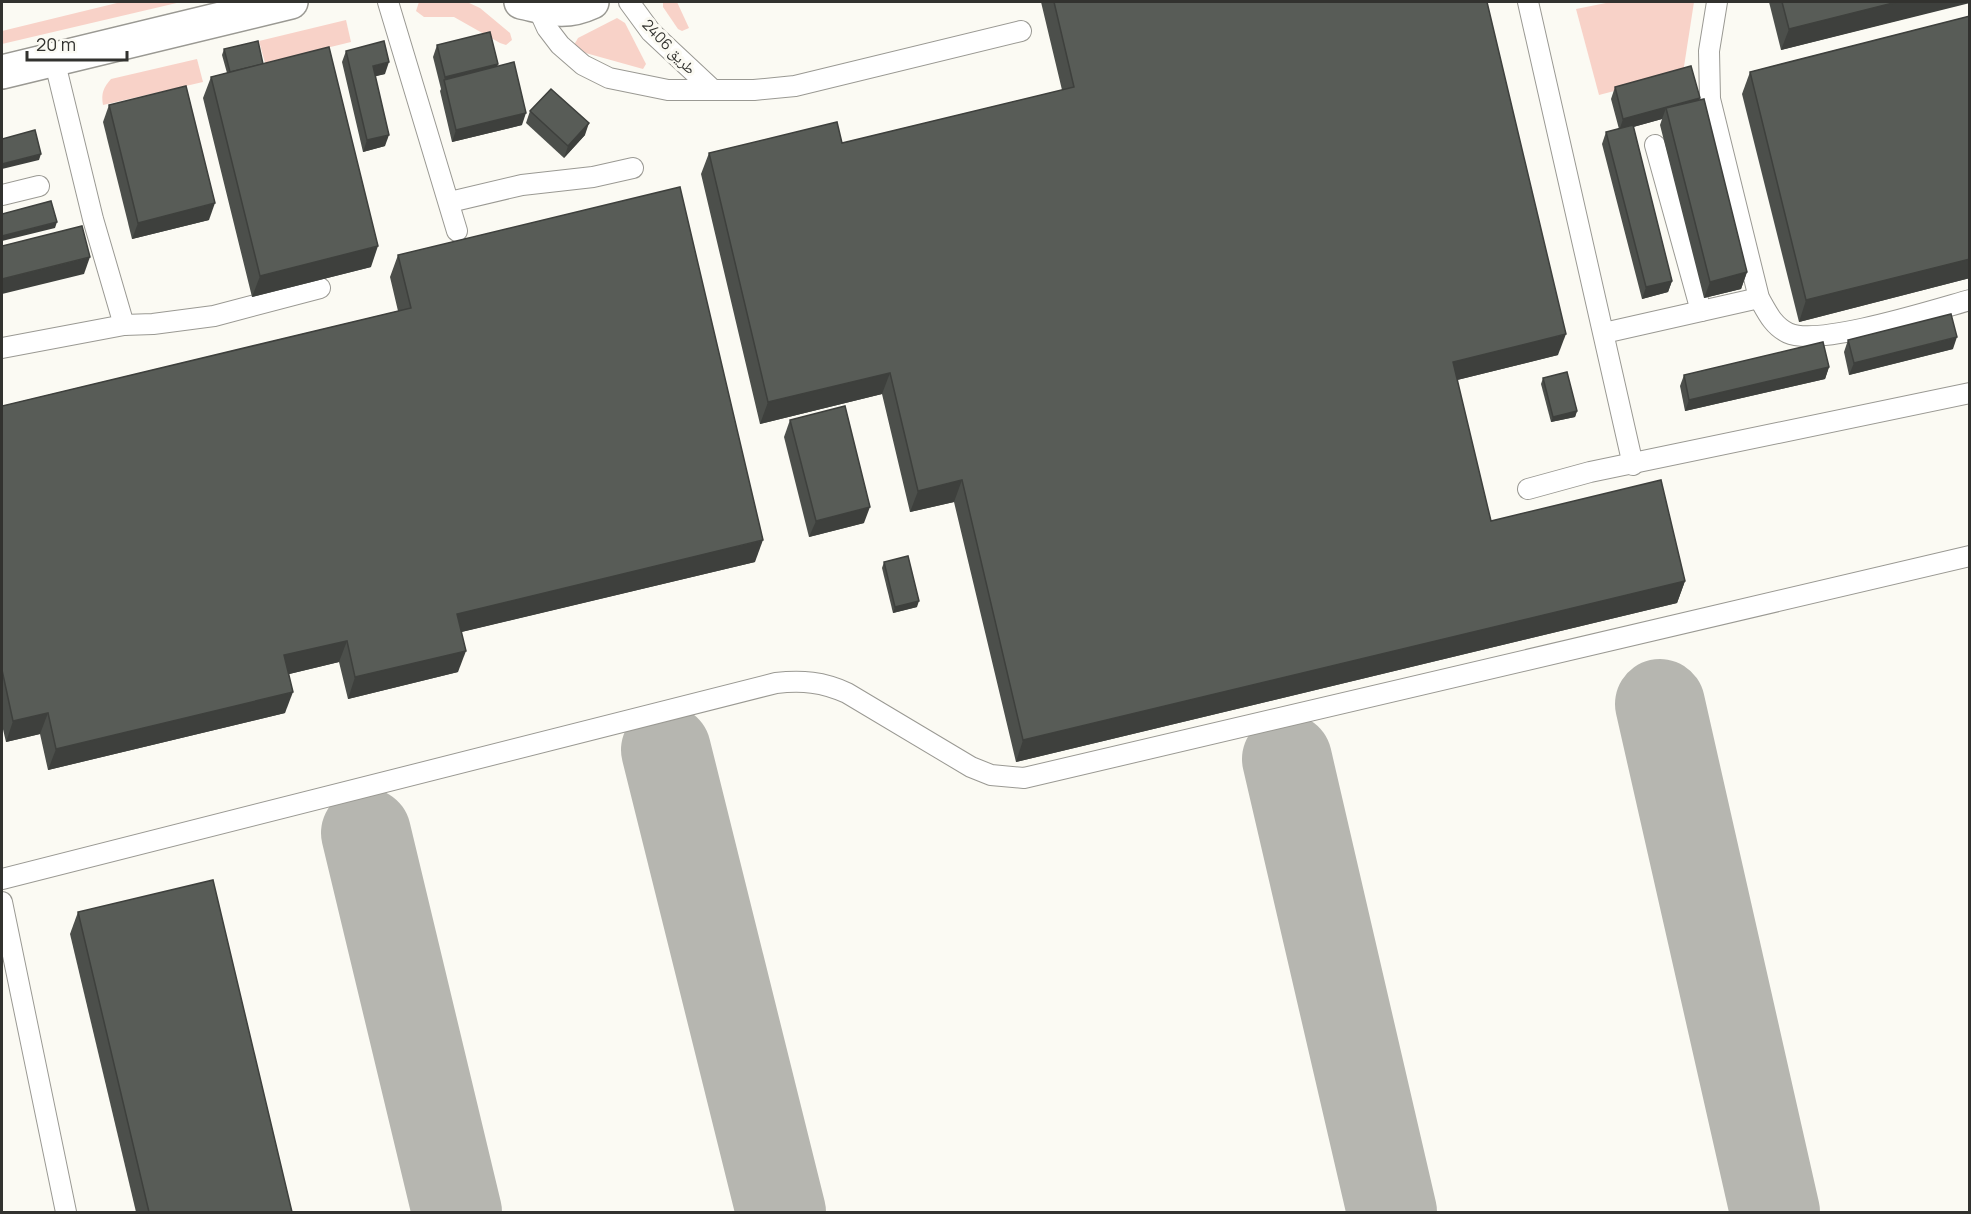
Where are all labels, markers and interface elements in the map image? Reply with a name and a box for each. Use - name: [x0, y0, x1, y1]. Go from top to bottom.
- street label: طريق 2406: [638, 14, 701, 79]
- scale bar: [27, 24, 128, 62]
- text: 20 m: [36, 32, 76, 56]

